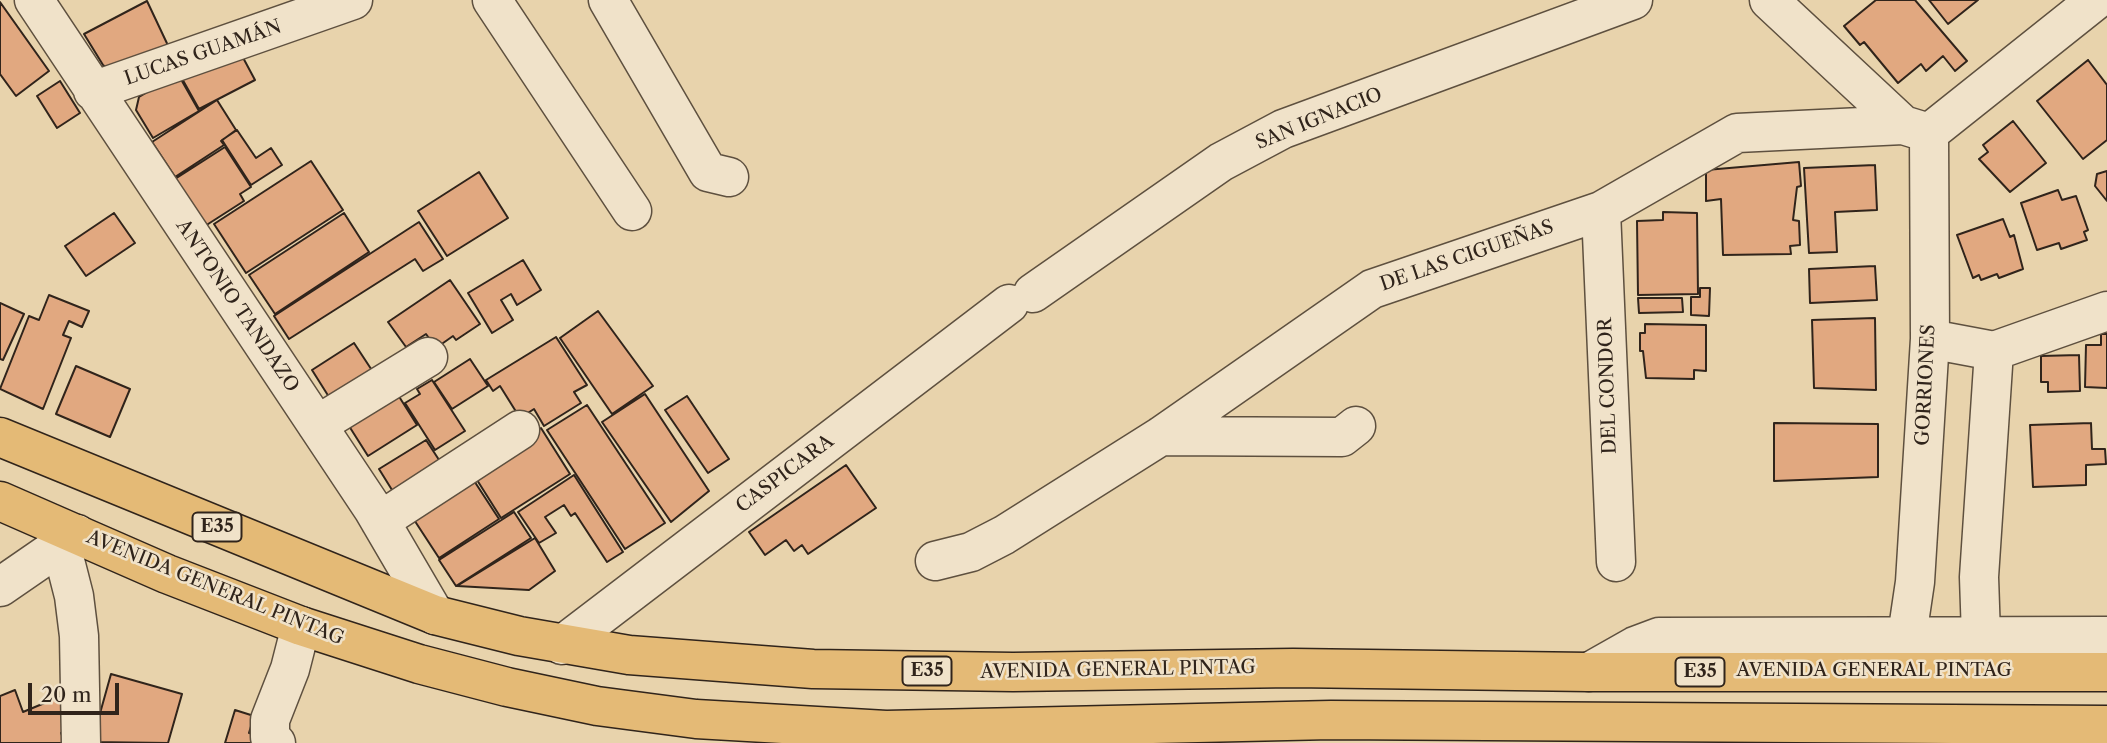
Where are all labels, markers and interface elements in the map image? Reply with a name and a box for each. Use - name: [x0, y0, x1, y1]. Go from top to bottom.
- street label: LUCAS GUAMÁN: [122, 15, 284, 91]
- street label: SAN IGNACIO: [1252, 83, 1386, 155]
- street label: ANTONIO TANDAZO: [171, 215, 303, 397]
- street label: DE LAS CIGUEÑAS: [1377, 216, 1557, 296]
- street label: DEL CONDOR: [1594, 317, 1622, 455]
- street label: GORRIONES: [1911, 324, 1941, 446]
- street label: CASPICARA: [732, 430, 838, 518]
- road number: E35: [192, 512, 242, 542]
- street label: AVENIDA GENERAL PINTAG: [83, 526, 347, 650]
- road number: E35: [902, 656, 951, 686]
- street label: AVENIDA GENERAL PINTAG: [980, 656, 1256, 684]
- road number: E35: [1676, 658, 1724, 686]
- street label: AVENIDA GENERAL PINTAG: [1736, 660, 2012, 682]
- scale bar: [32, 670, 122, 714]
- text: 20 m: [41, 682, 92, 707]

